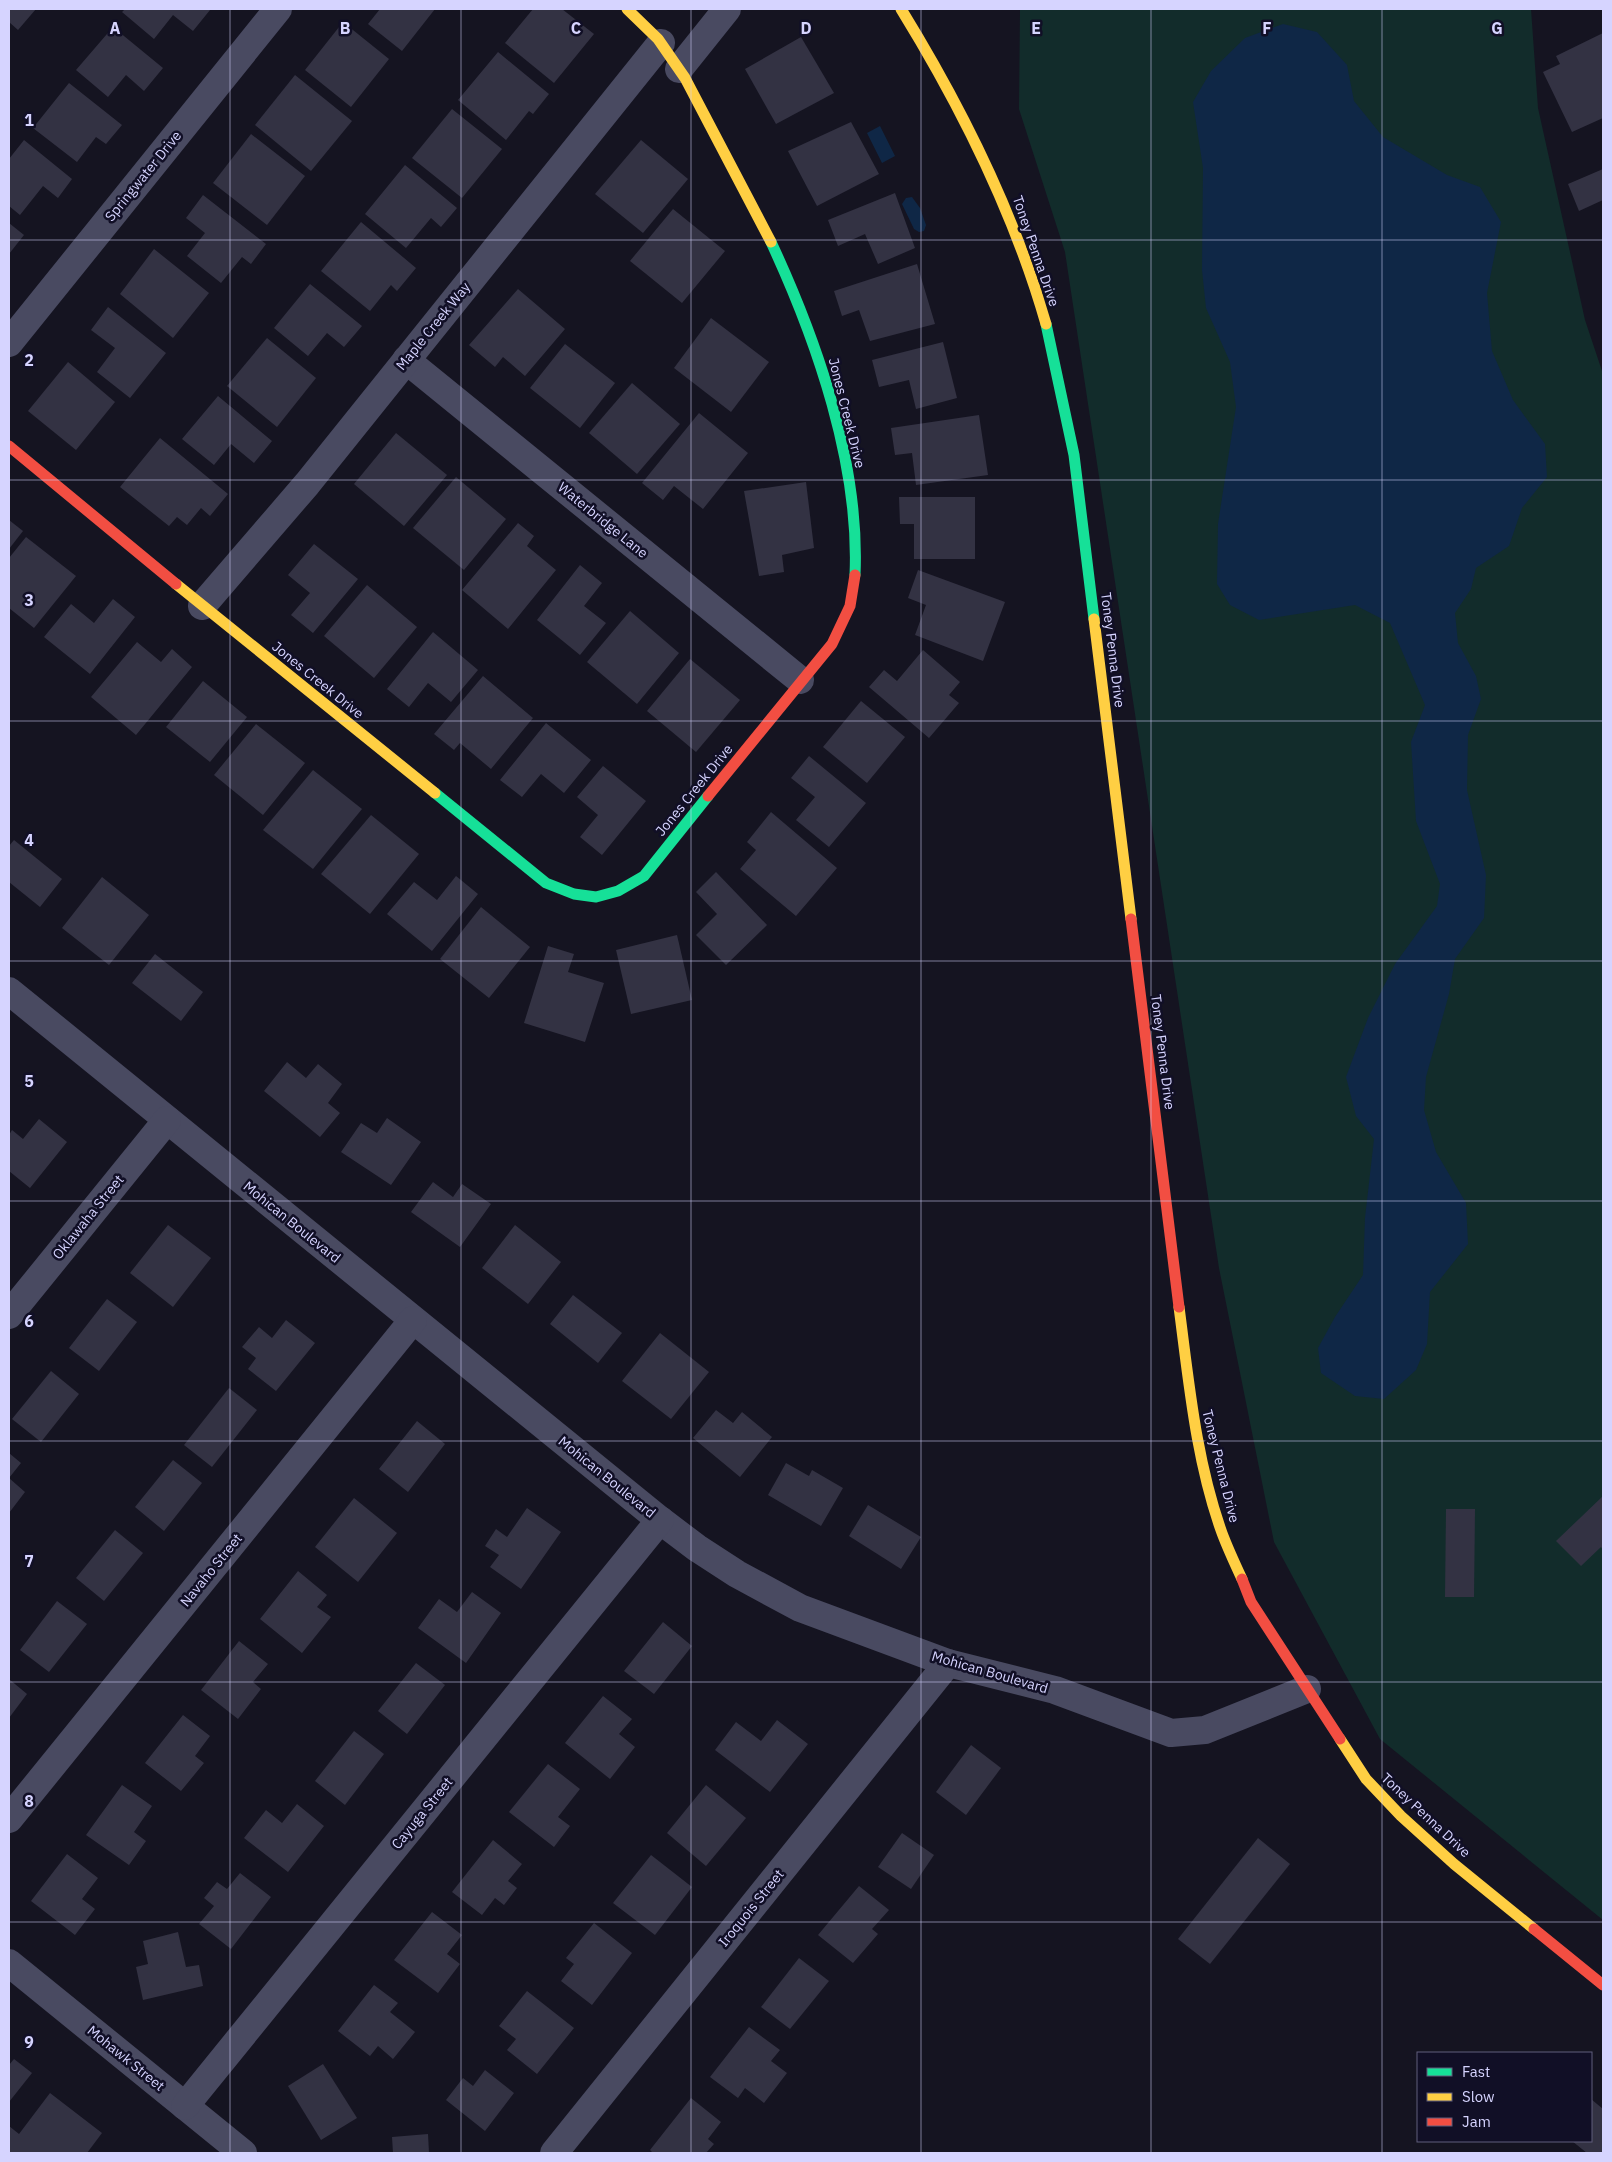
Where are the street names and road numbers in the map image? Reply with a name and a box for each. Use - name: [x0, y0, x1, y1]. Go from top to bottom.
- street label: Springwater Drive: [101, 127, 185, 225]
- street label: Toney Penna Drive: [1009, 193, 1063, 309]
- street label: Maple Creek Way: [392, 278, 474, 374]
- street label: Jones Creek Drive: [825, 356, 869, 470]
- street label: Waterbridge Lane: [554, 478, 652, 562]
- street label: Toney Penna Drive: [1097, 591, 1129, 709]
- street label: Jones Creek Drive: [268, 637, 368, 723]
- street label: Jones Creek Drive: [651, 740, 737, 840]
- street label: Toney Penna Drive: [1147, 993, 1179, 1111]
- street label: Oklawaha Street: [48, 1171, 128, 1263]
- street label: Mohican Boulevard: [240, 1177, 344, 1267]
- street label: Toney Penna Drive: [1198, 1408, 1244, 1525]
- street label: Mohican Boulevard: [555, 1432, 659, 1522]
- street label: Navaho Street: [176, 1530, 246, 1610]
- street label: Mohican Boulevard: [930, 1647, 1050, 1697]
- street label: Toney Penna Drive: [1377, 1769, 1475, 1861]
- street label: Cayuga Street: [387, 1773, 457, 1853]
- street label: Iroquois Street: [714, 1866, 788, 1950]
- street label: Mohawk Street: [84, 2021, 168, 2095]

